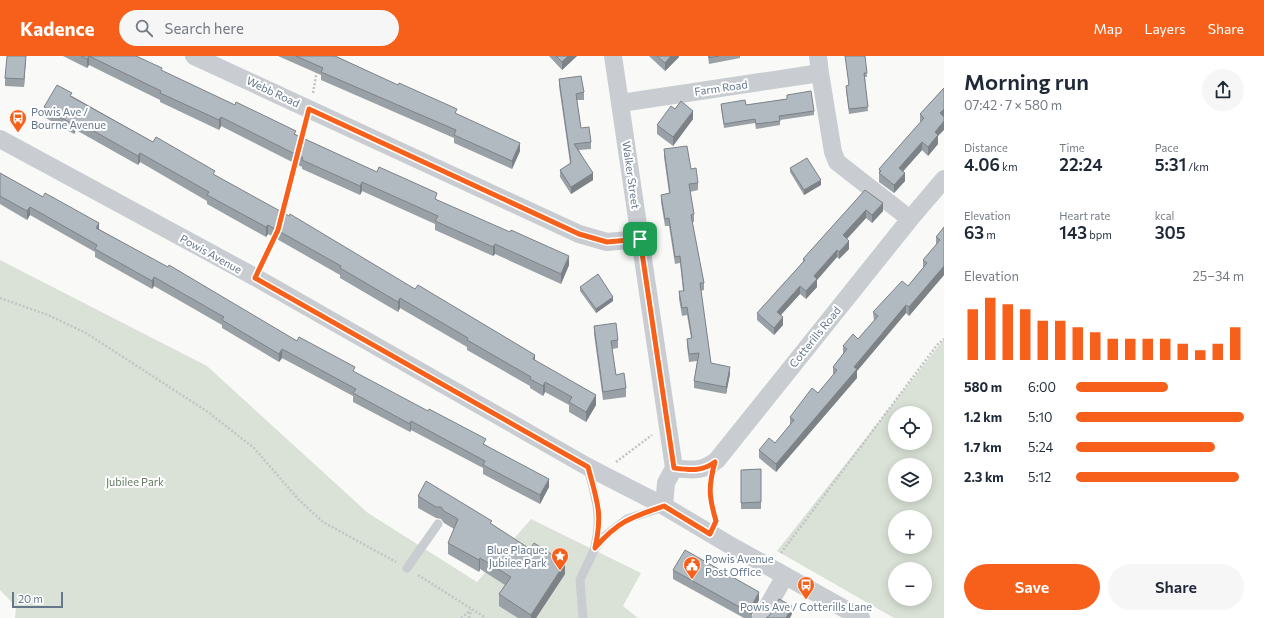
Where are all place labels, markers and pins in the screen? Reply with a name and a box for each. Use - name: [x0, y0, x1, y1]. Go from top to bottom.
- place label: Powis Ave / Bourne Avenue: [31, 105, 106, 131]
- bus stop icon: Powis Ave / Bourne Avenue: [8, 108, 28, 133]
- pin: [623, 222, 657, 256]
- place label: Blue Plaque: Jubilee Park: [487, 543, 547, 570]
- place icon: Blue Plaque: Jubilee Park: [550, 546, 570, 571]
- place label: Powis Avenue Post Office: [705, 552, 774, 578]
- public building icon: Powis Avenue Post Office: [682, 555, 702, 580]
- bus stop icon: Powis Ave / Cotterills Lane: [796, 575, 816, 600]
- place label: Powis Ave / Cotterills Lane: [740, 600, 872, 613]

